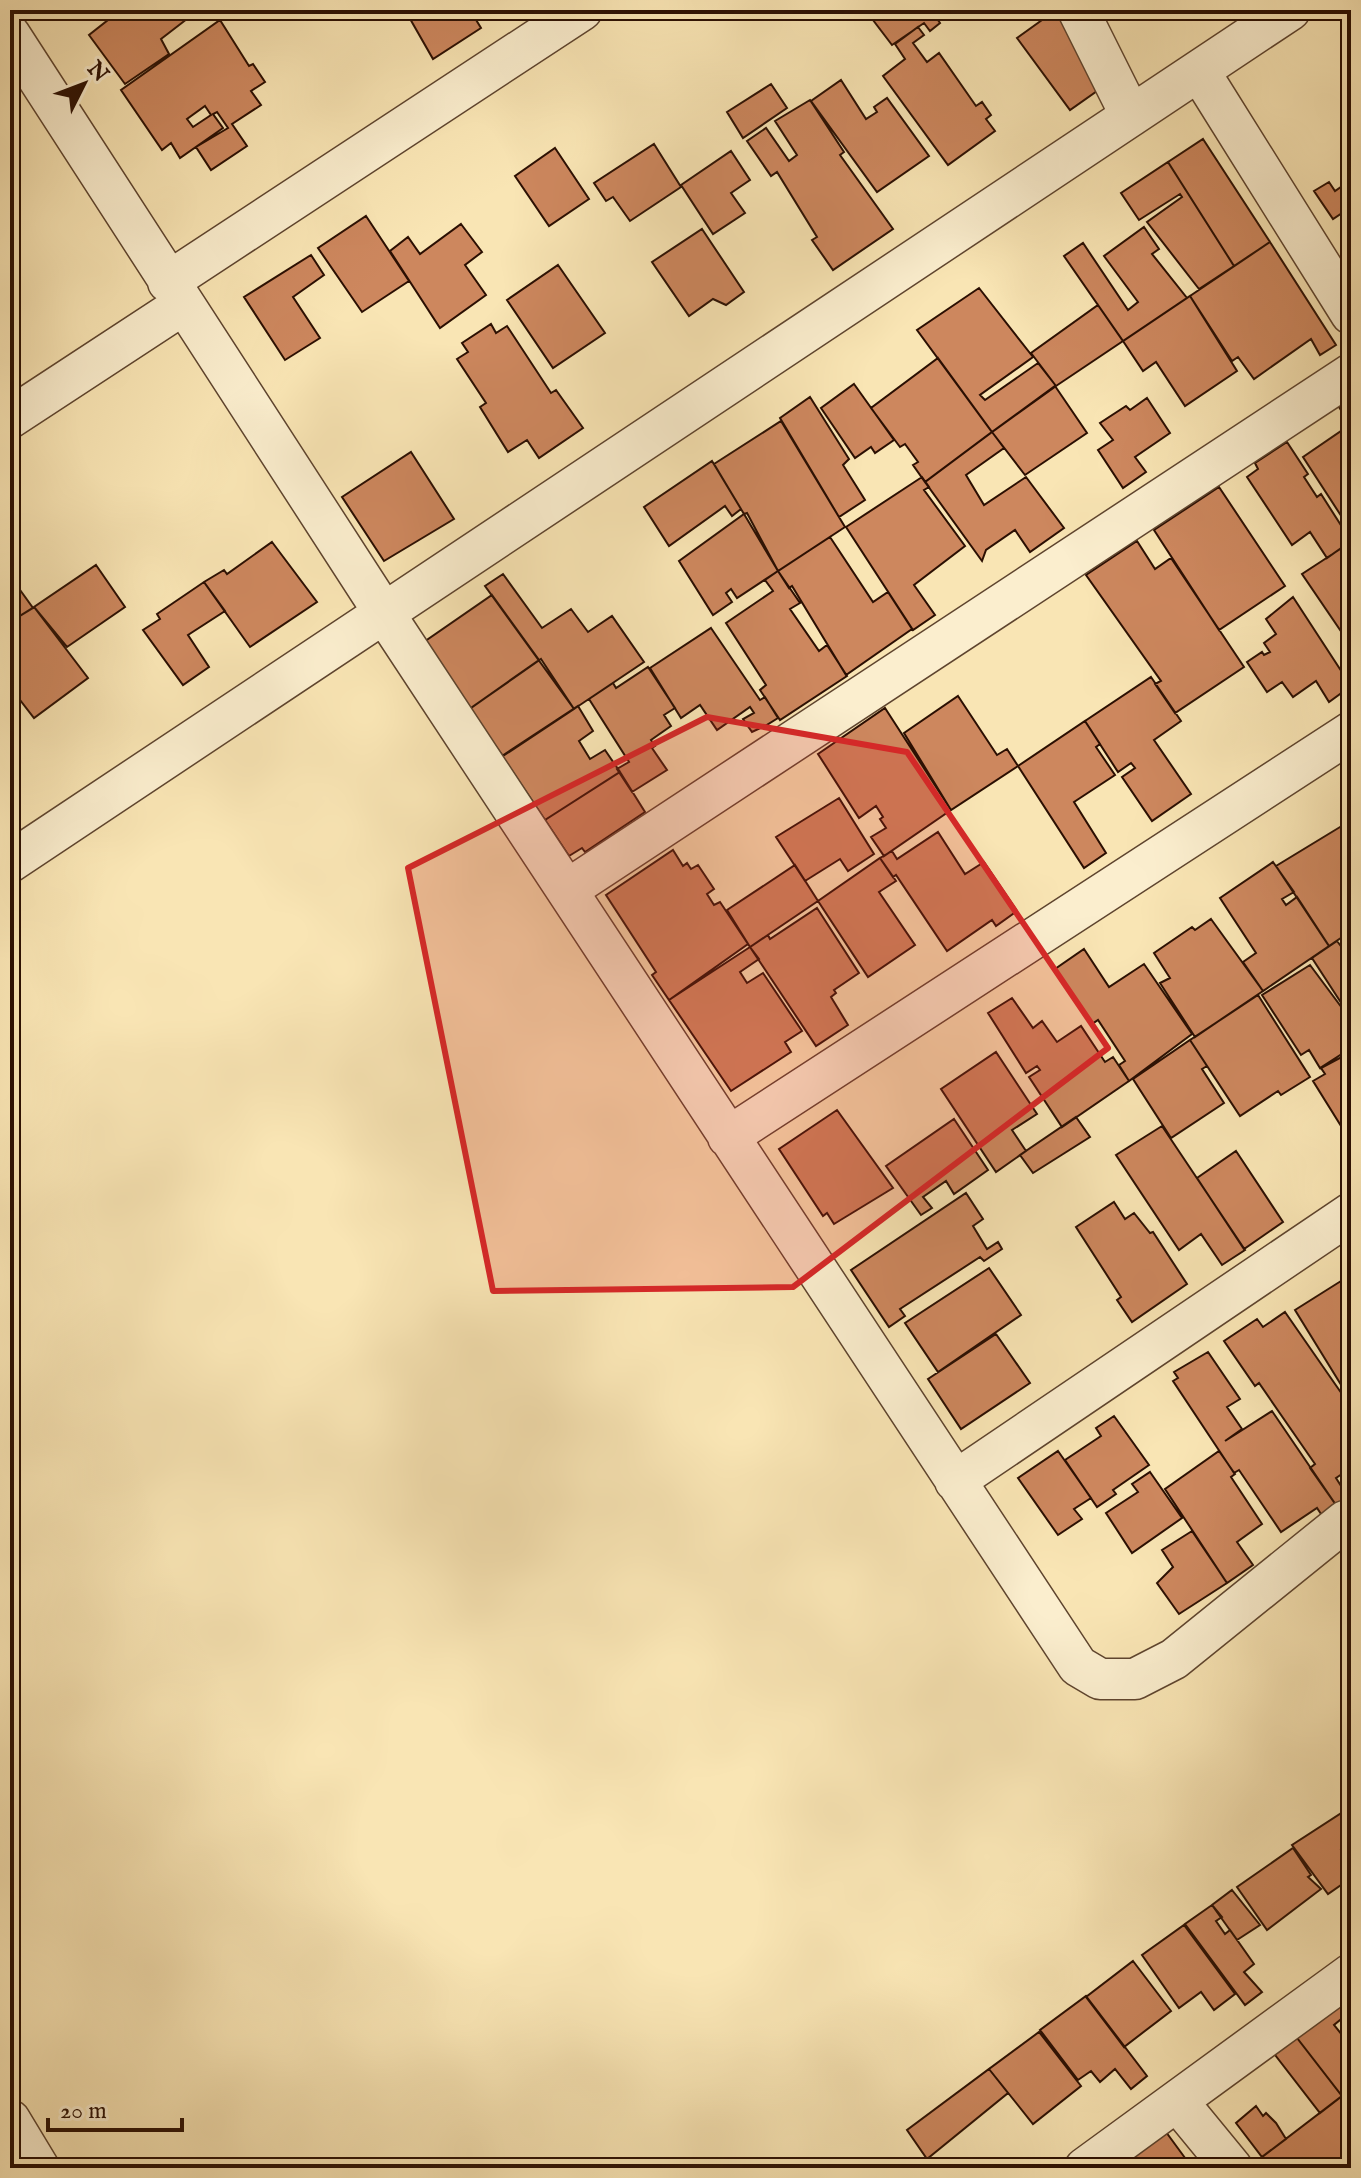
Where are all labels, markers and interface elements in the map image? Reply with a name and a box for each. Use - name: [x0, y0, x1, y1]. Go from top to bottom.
- north arrow: [44, 44, 124, 124]
- text: N: [80, 55, 114, 88]
- scale bar: [48, 2082, 182, 2132]
- text: 20 m: [60, 2096, 107, 2127]

